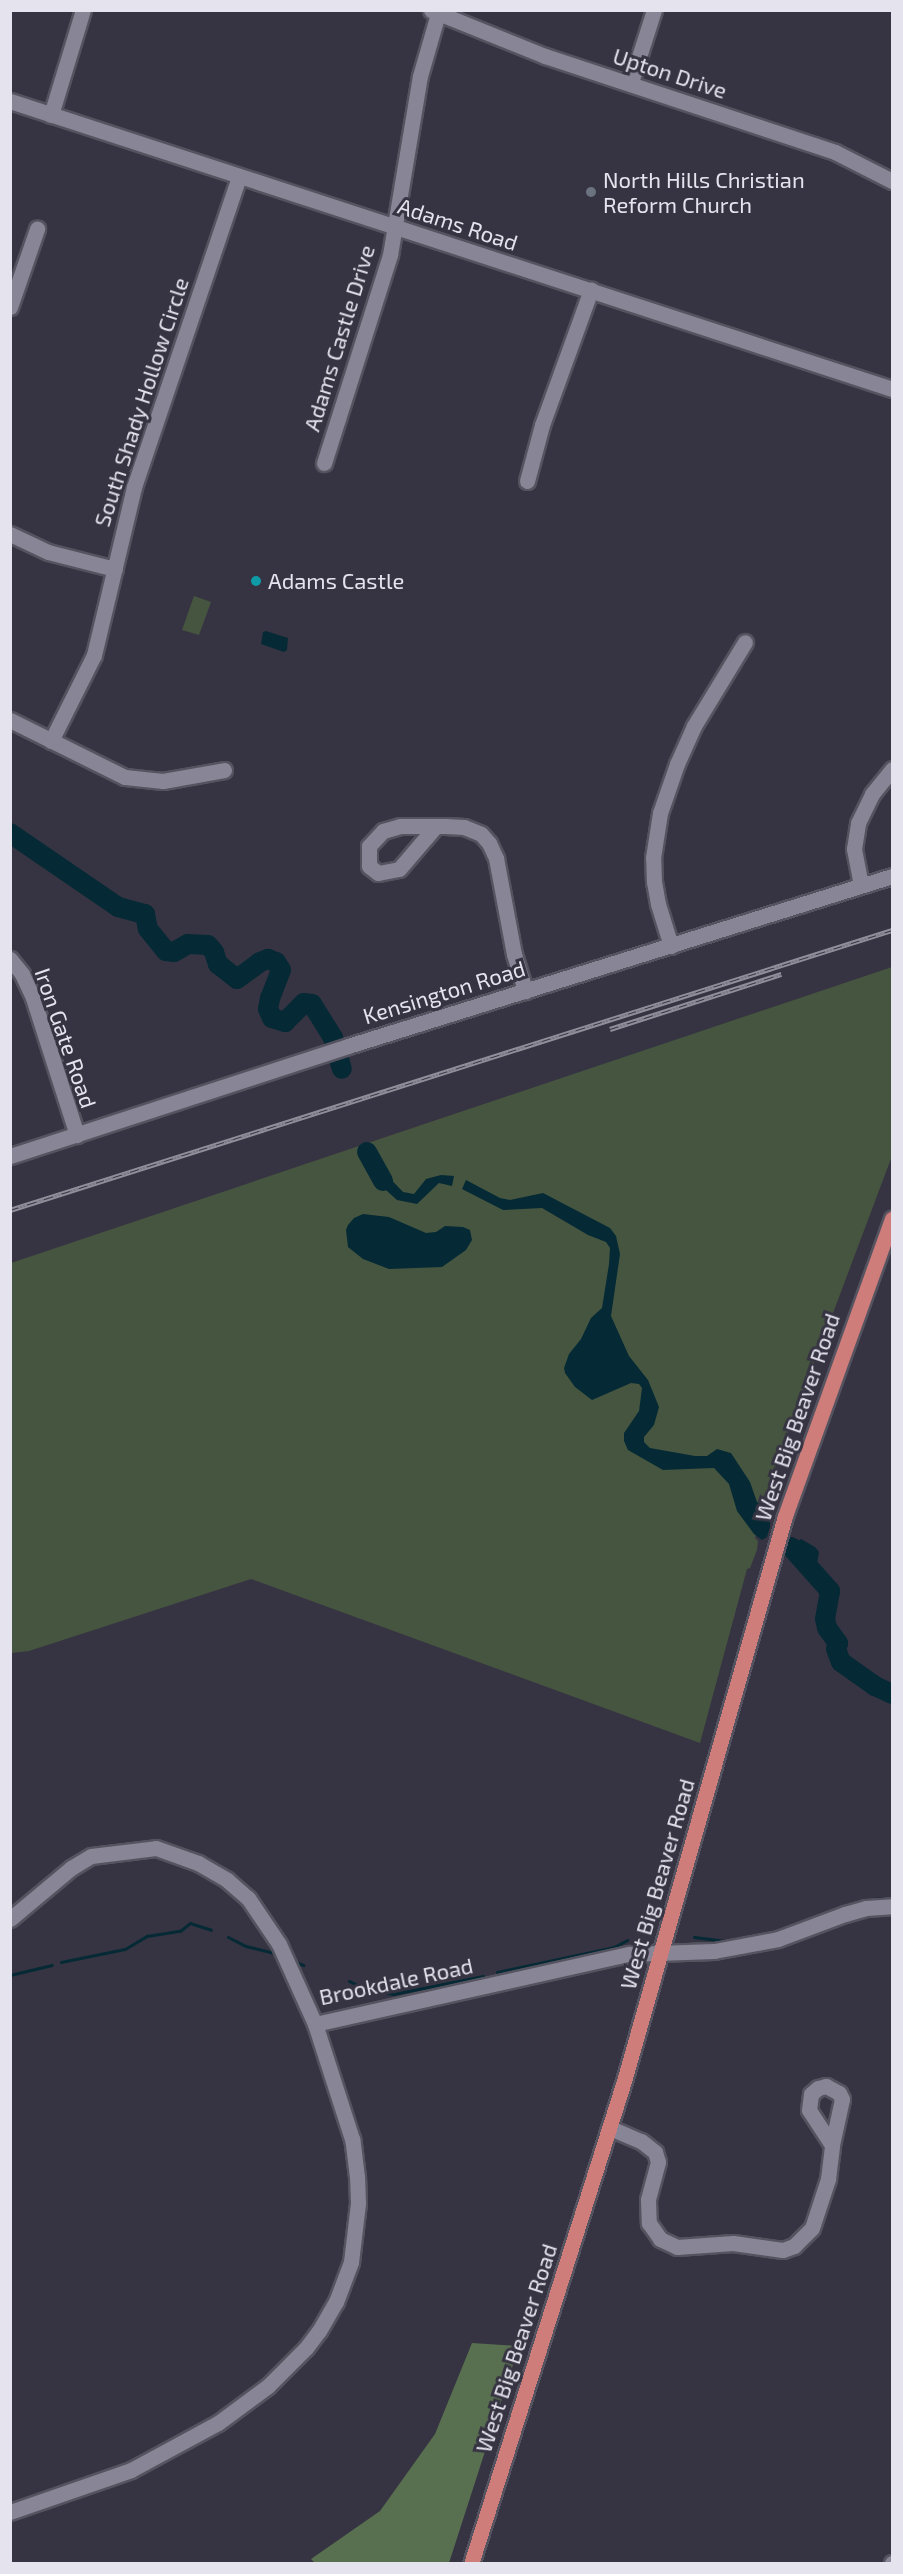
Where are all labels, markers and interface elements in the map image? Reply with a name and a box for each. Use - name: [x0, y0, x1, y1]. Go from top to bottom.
- street label: Upton Drive: [610, 42, 730, 104]
- place label: North Hills Christian Reform Church: [603, 166, 805, 218]
- marker: North Hills Christian Reform Church: [584, 185, 598, 199]
- street label: Adams Road: [395, 192, 521, 256]
- street label: Adams Castle Drive: [298, 242, 380, 434]
- street label: South Shady Hollow Circle: [88, 274, 194, 530]
- place label: Adams Castle: [268, 568, 404, 594]
- marker: Adams Castle: [249, 574, 263, 588]
- street label: Kensington Road: [360, 955, 528, 1029]
- street label: Iron Gate Road: [30, 965, 102, 1111]
- street label: West Big Beaver Road: [749, 1310, 845, 1524]
- street label: West Big Beaver Road: [614, 1775, 700, 1993]
- street label: Brookdale Road: [317, 1952, 475, 2010]
- street label: West Big Beaver Road: [470, 2240, 562, 2456]

